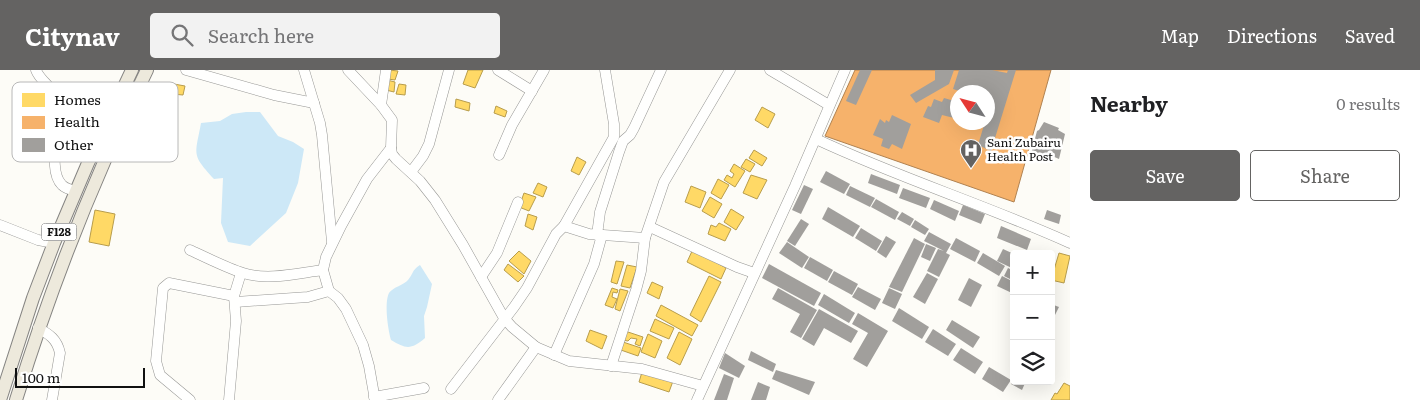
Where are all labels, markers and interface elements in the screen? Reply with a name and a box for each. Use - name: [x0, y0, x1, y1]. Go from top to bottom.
- search box: [150, 13, 500, 58]
- text: Citynav: [25, 18, 120, 53]
- icon: search: [168, 21, 196, 49]
- text: Search here: [208, 21, 314, 49]
- text: Map: [1161, 22, 1199, 49]
- text: Directions: [1227, 22, 1317, 49]
- text: Saved: [1345, 22, 1395, 49]
- legend: [12, 82, 178, 162]
- north arrow: [950, 85, 995, 130]
- text: Nearby: [1090, 87, 1168, 118]
- text: Homes: [54, 89, 101, 109]
- text: 0 results: [1336, 91, 1400, 115]
- text: Health: [54, 111, 100, 131]
- place label: Sani Zubairu Health Post: [987, 133, 1061, 165]
- text: Other: [54, 134, 94, 154]
- hospital icon: Sani Zubairu Health Post: [959, 138, 983, 169]
- button: Save: [1090, 150, 1240, 201]
- button: Share: [1250, 150, 1400, 201]
- road number: F128: [42, 224, 76, 240]
- map controls: [1010, 250, 1055, 385]
- button: +: [1010, 250, 1055, 295]
- button: −: [1010, 295, 1055, 340]
- button: layers: [1010, 340, 1055, 385]
- scale bar: [15, 365, 145, 388]
- text: 100 m: [22, 367, 60, 387]

